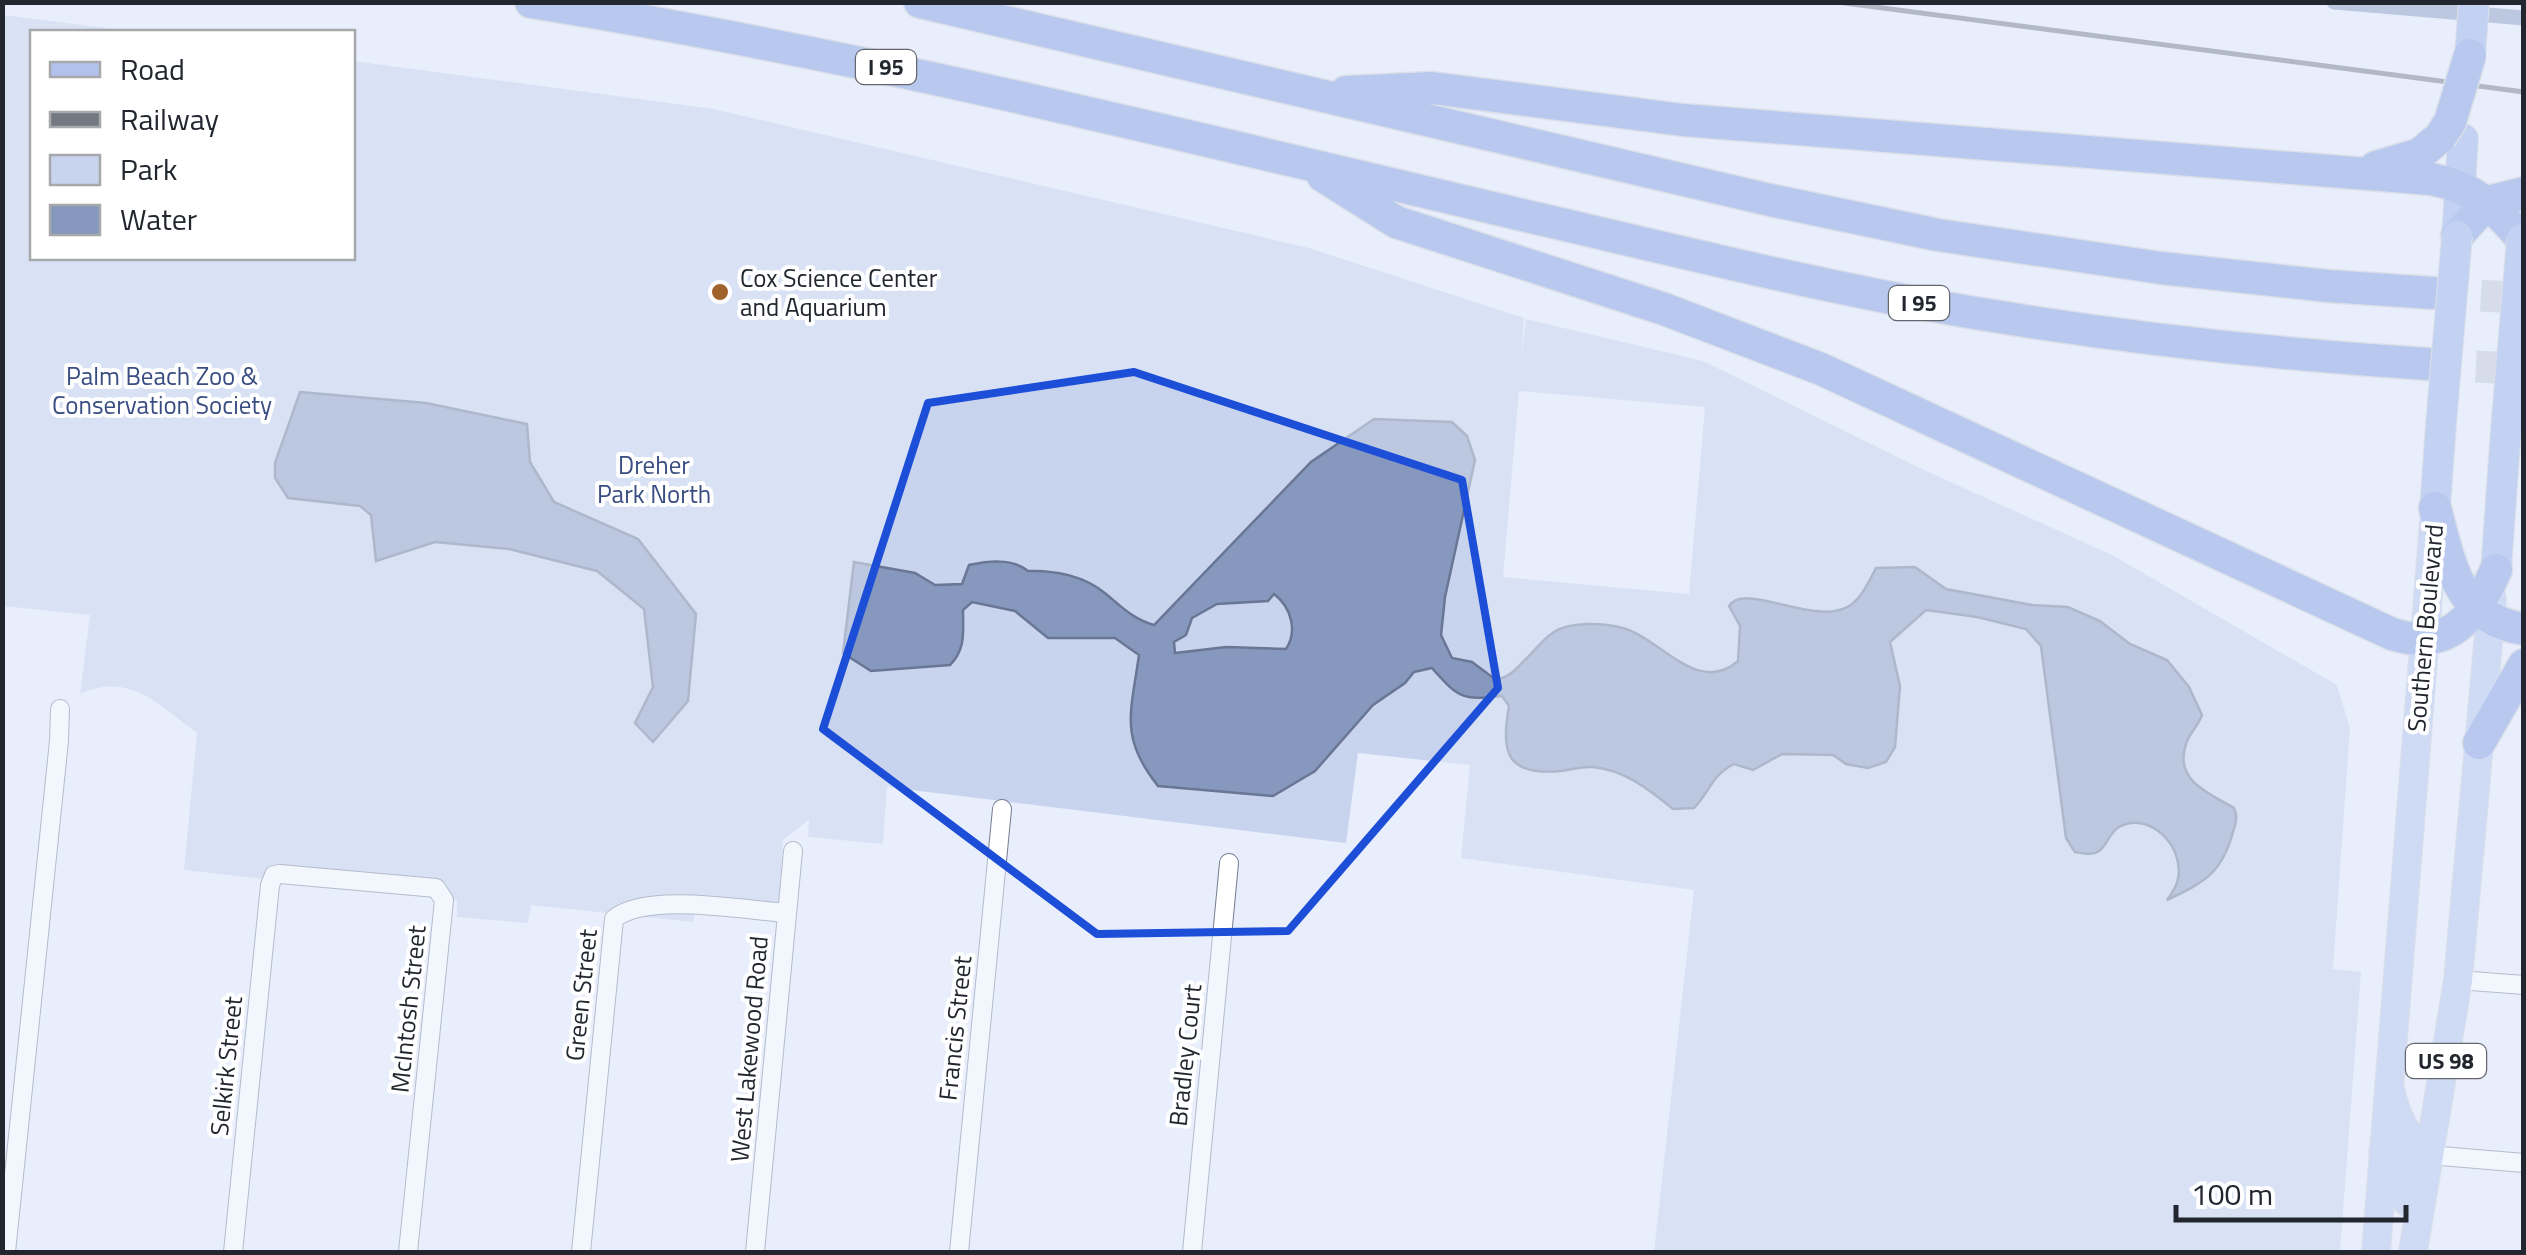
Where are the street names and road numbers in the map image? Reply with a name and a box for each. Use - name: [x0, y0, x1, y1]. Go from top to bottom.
- road number: I 95: [856, 50, 916, 84]
- road number: I 95: [1889, 286, 1949, 320]
- street label: Southern Boulevard: [2397, 523, 2453, 733]
- street label: McIntosh Street: [380, 923, 436, 1095]
- street label: Green Street: [555, 927, 607, 1063]
- street label: West Lakewood Road: [720, 934, 778, 1164]
- street label: Francis Street: [929, 954, 982, 1102]
- street label: Bradley Court: [1159, 982, 1211, 1128]
- street label: Selkirk Street: [200, 994, 252, 1138]
- road number: US 98: [2406, 1044, 2486, 1078]

